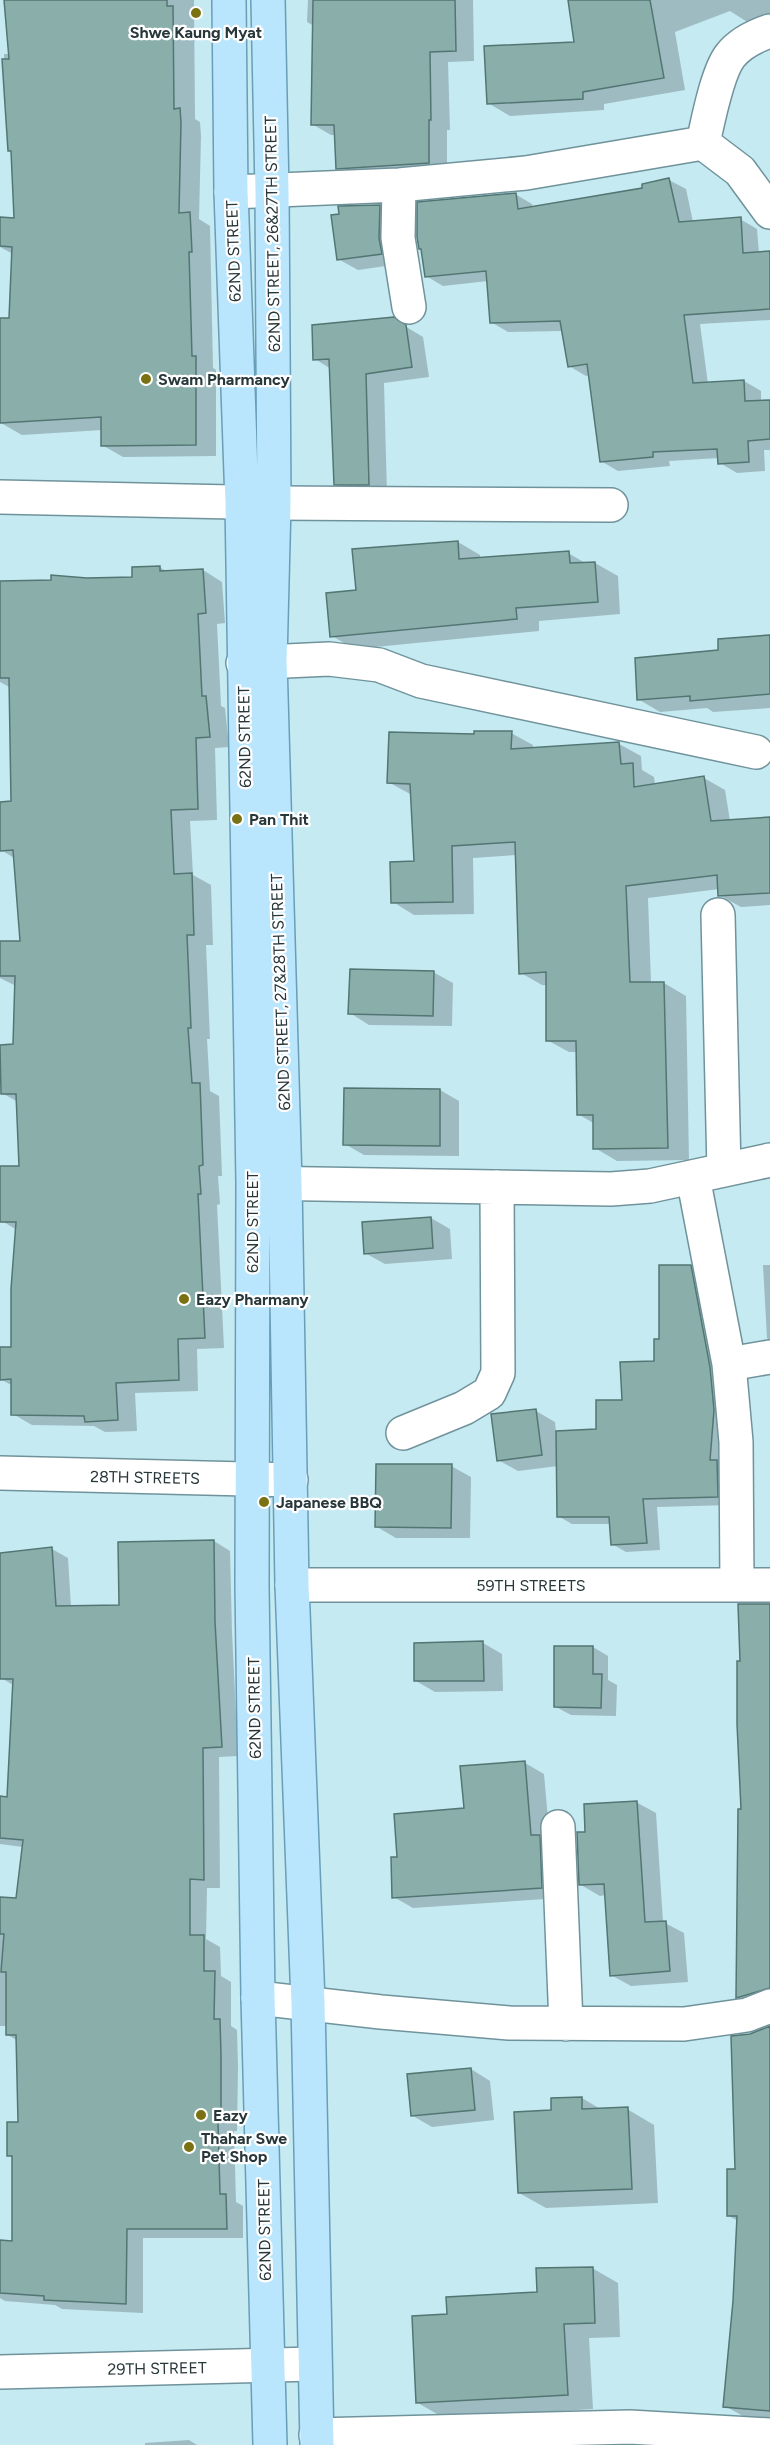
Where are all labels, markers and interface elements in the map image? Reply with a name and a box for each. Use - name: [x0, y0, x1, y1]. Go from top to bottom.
- marker: Shwe Kaung Myat: [189, 6, 203, 20]
- place label: Shwe Kaung Myat: [130, 23, 262, 42]
- street label: 62ND STREET, 26&27TH STREET: [261, 115, 284, 352]
- street label: 62ND STREET: [222, 200, 245, 302]
- place label: Swam Pharmancy: [158, 370, 290, 389]
- marker: Swam Pharmancy: [139, 372, 153, 386]
- street label: 62ND STREET: [234, 686, 255, 788]
- place label: Pan Thit: [249, 810, 309, 829]
- marker: Pan Thit: [230, 812, 244, 826]
- street label: 62ND STREET, 27&28TH STREET: [267, 873, 294, 1111]
- street label: 62ND STREET: [243, 1171, 262, 1273]
- place label: Eazy Pharmany: [196, 1290, 309, 1309]
- marker: Eazy Pharmany: [177, 1292, 191, 1306]
- street label: 28TH STREETS: [90, 1467, 200, 1488]
- place label: Japanese BBQ: [276, 1493, 382, 1512]
- marker: Japanese BBQ: [257, 1495, 271, 1509]
- street label: 59TH STREETS: [476, 1576, 586, 1595]
- street label: 62ND STREET: [244, 1657, 265, 1759]
- place label: Eazy: [213, 2106, 249, 2125]
- marker: Eazy: [194, 2108, 208, 2122]
- place label: Thahar Swe Pet Shop: [201, 2129, 287, 2166]
- marker: Thahar Swe Pet Shop: [182, 2140, 196, 2154]
- street label: 62ND STREET: [254, 2179, 275, 2281]
- street label: 29TH STREET: [107, 2358, 207, 2379]

